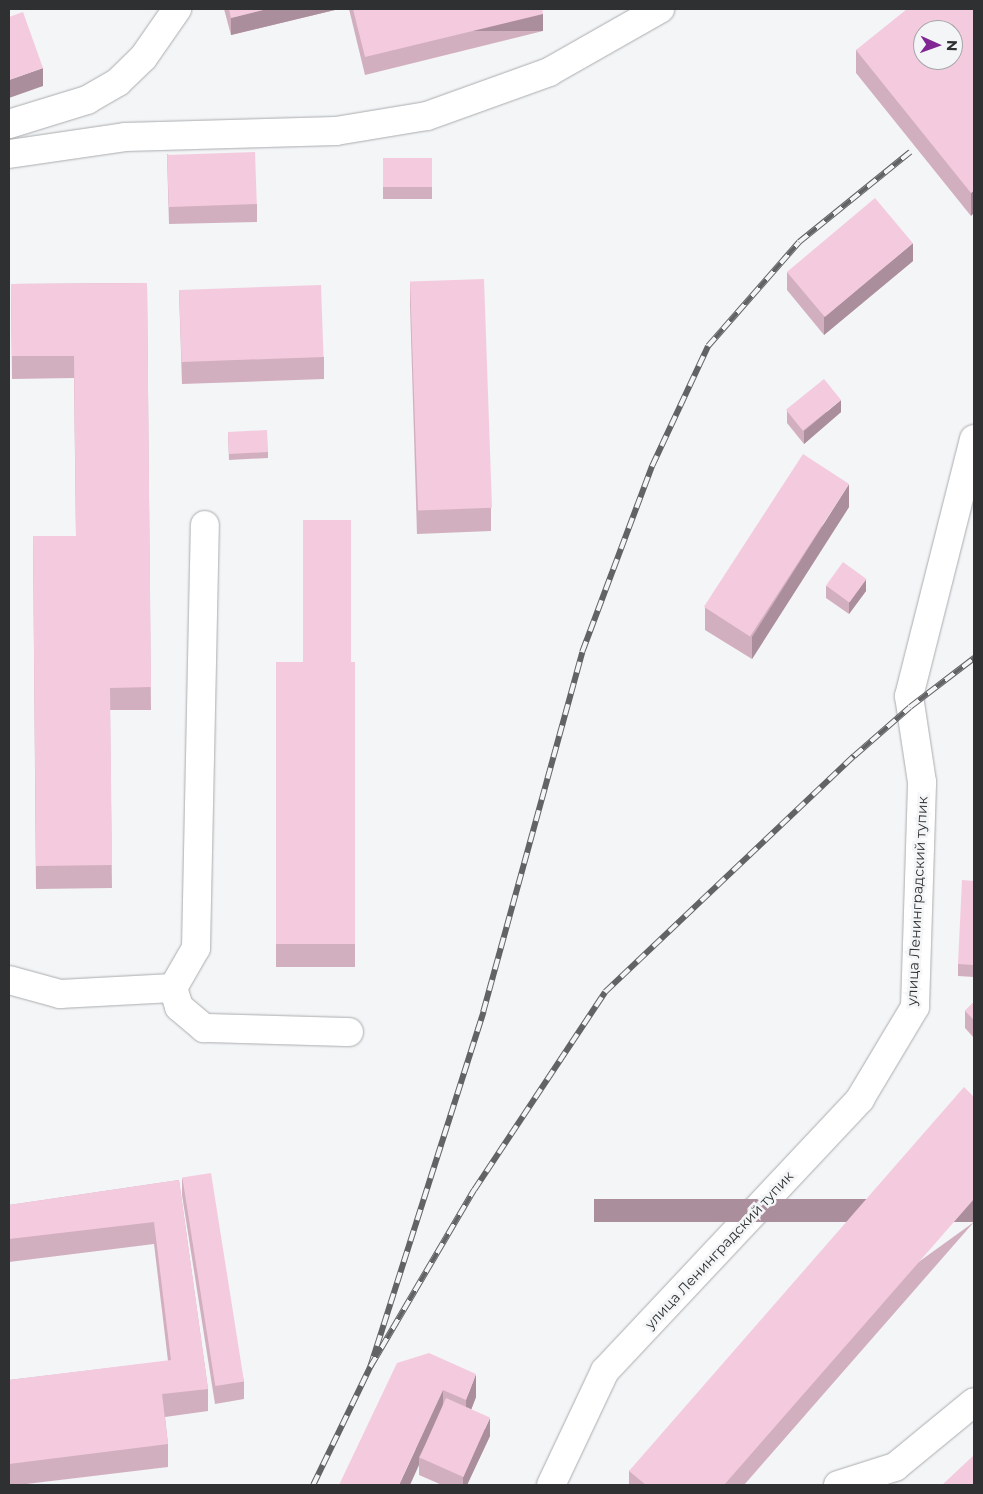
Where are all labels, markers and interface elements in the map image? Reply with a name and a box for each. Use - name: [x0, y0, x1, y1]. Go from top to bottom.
- north arrow: [913, 20, 963, 70]
- text: N: [943, 40, 961, 51]
- street label: улица Ленинградский тупик: [903, 796, 931, 1006]
- street label: улица Ленинградский тупик: [641, 1168, 797, 1332]

